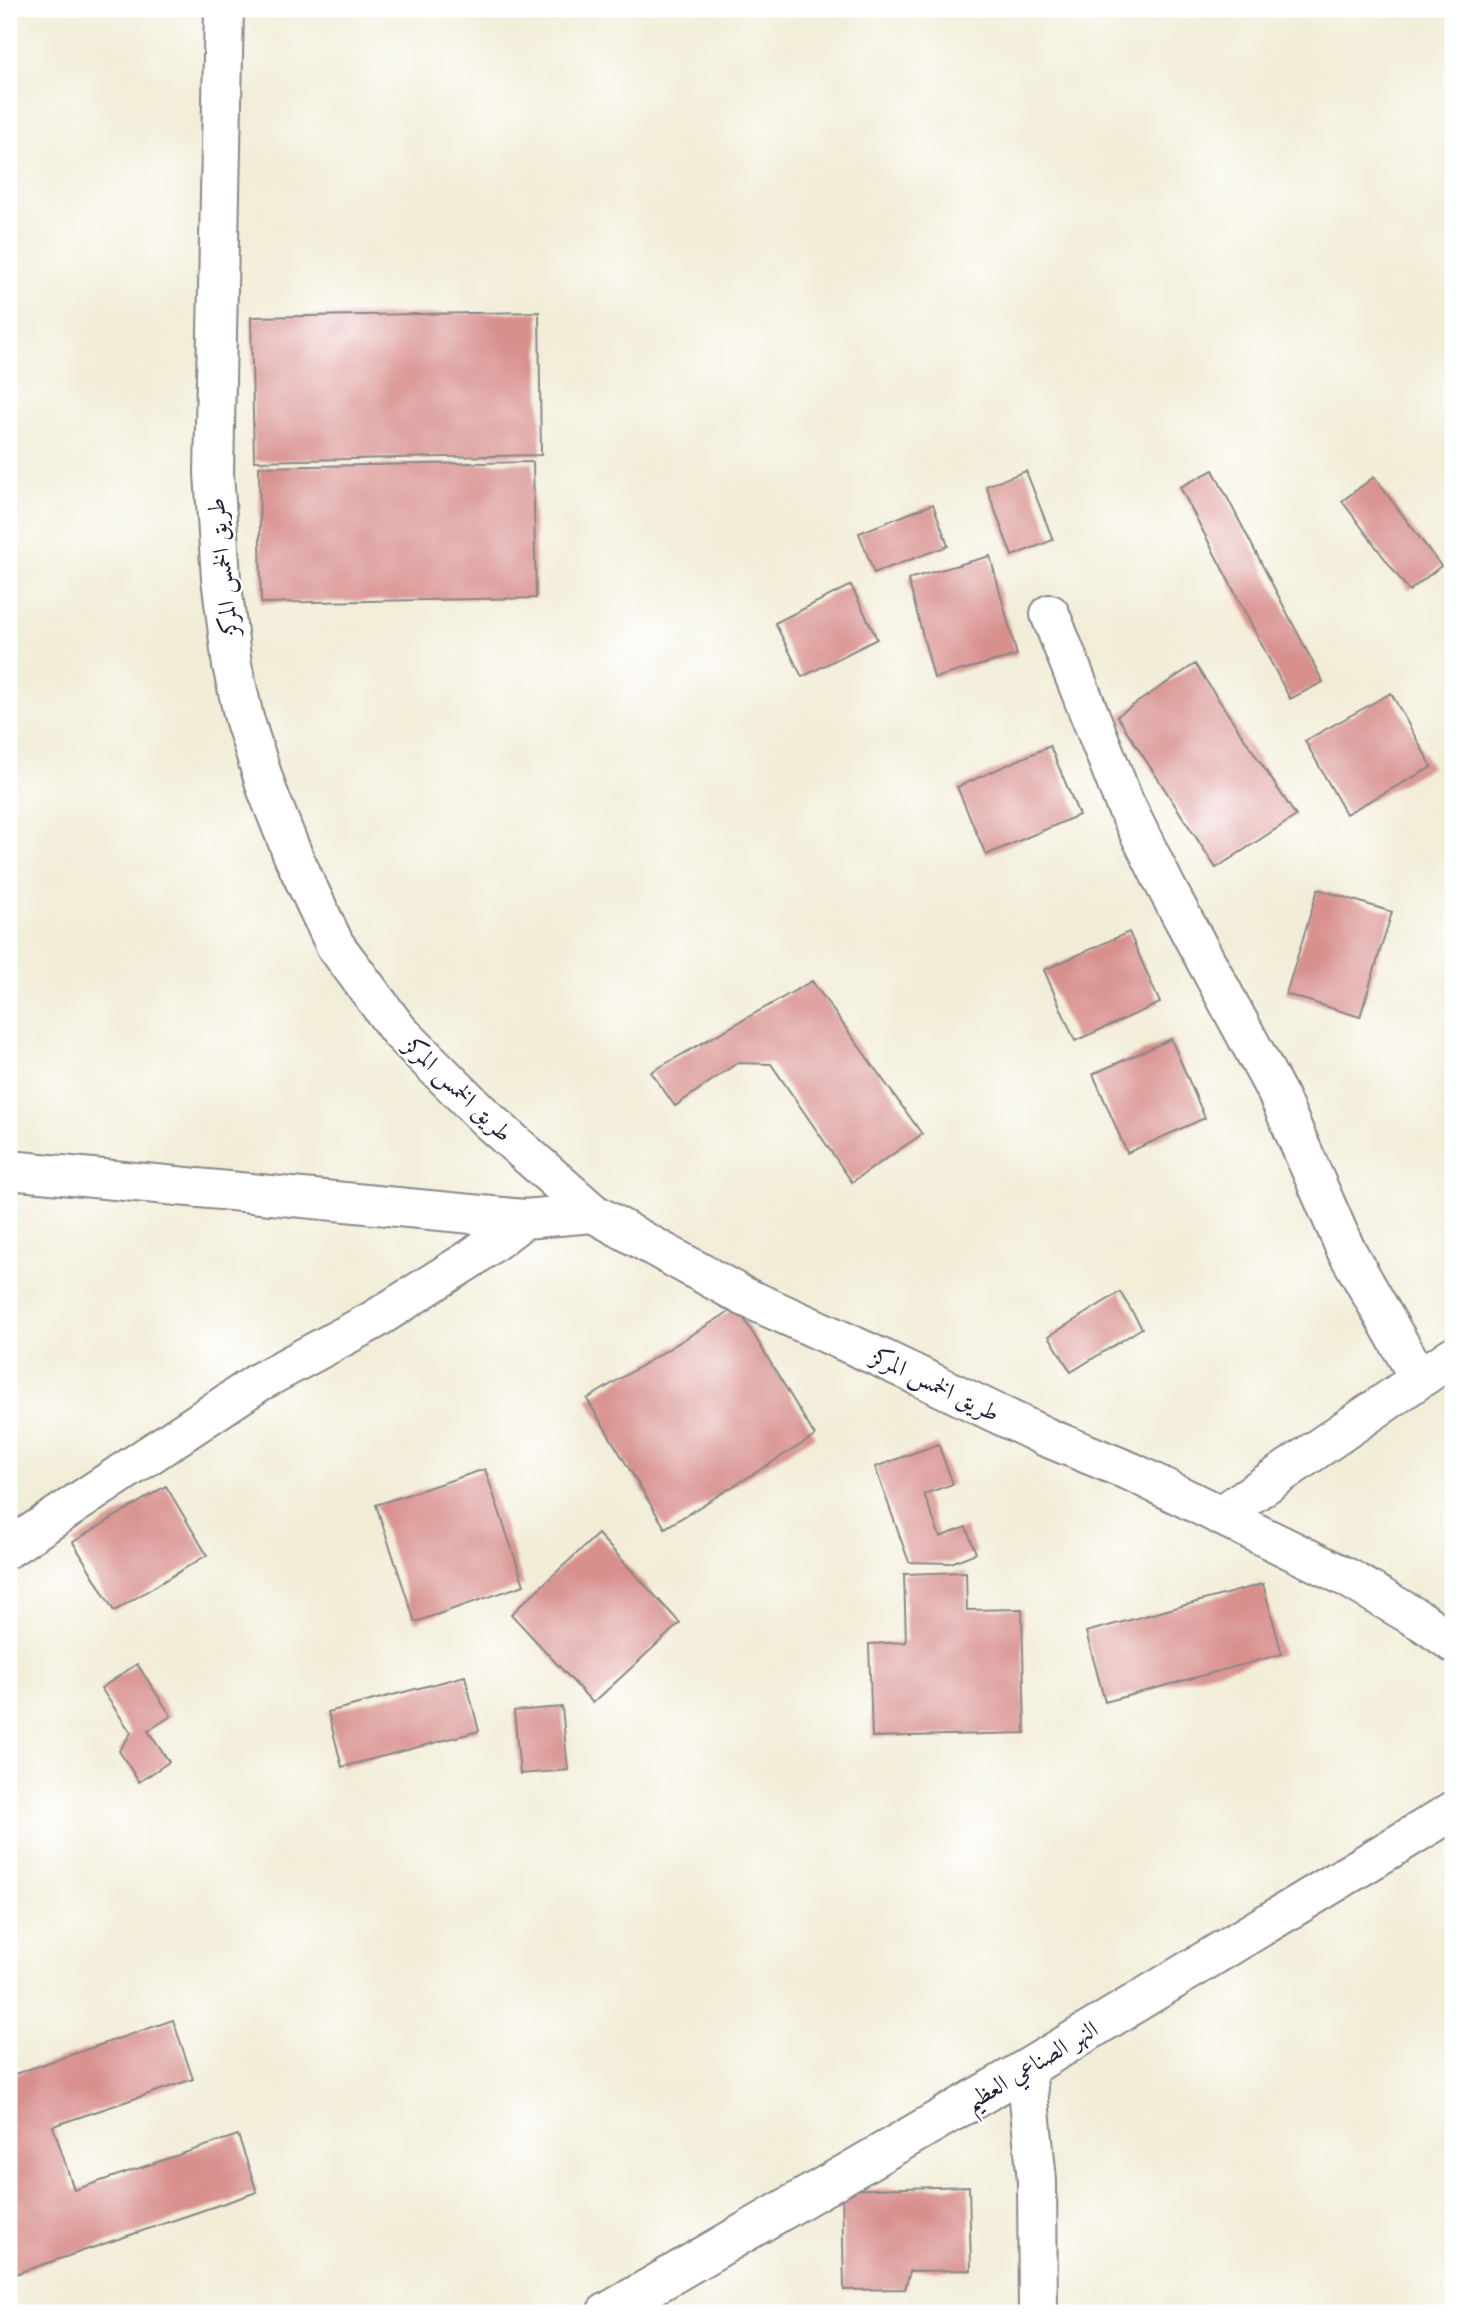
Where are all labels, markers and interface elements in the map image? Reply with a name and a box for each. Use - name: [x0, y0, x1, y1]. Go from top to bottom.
- street label: طريق الخمس المركز: [200, 496, 246, 640]
- street label: طريق الخمس المركز: [396, 1028, 519, 1149]
- street label: طريق الخمس المركز: [864, 1339, 1005, 1429]
- street label: النهر الصناعي العظيم: [959, 2014, 1108, 2125]

